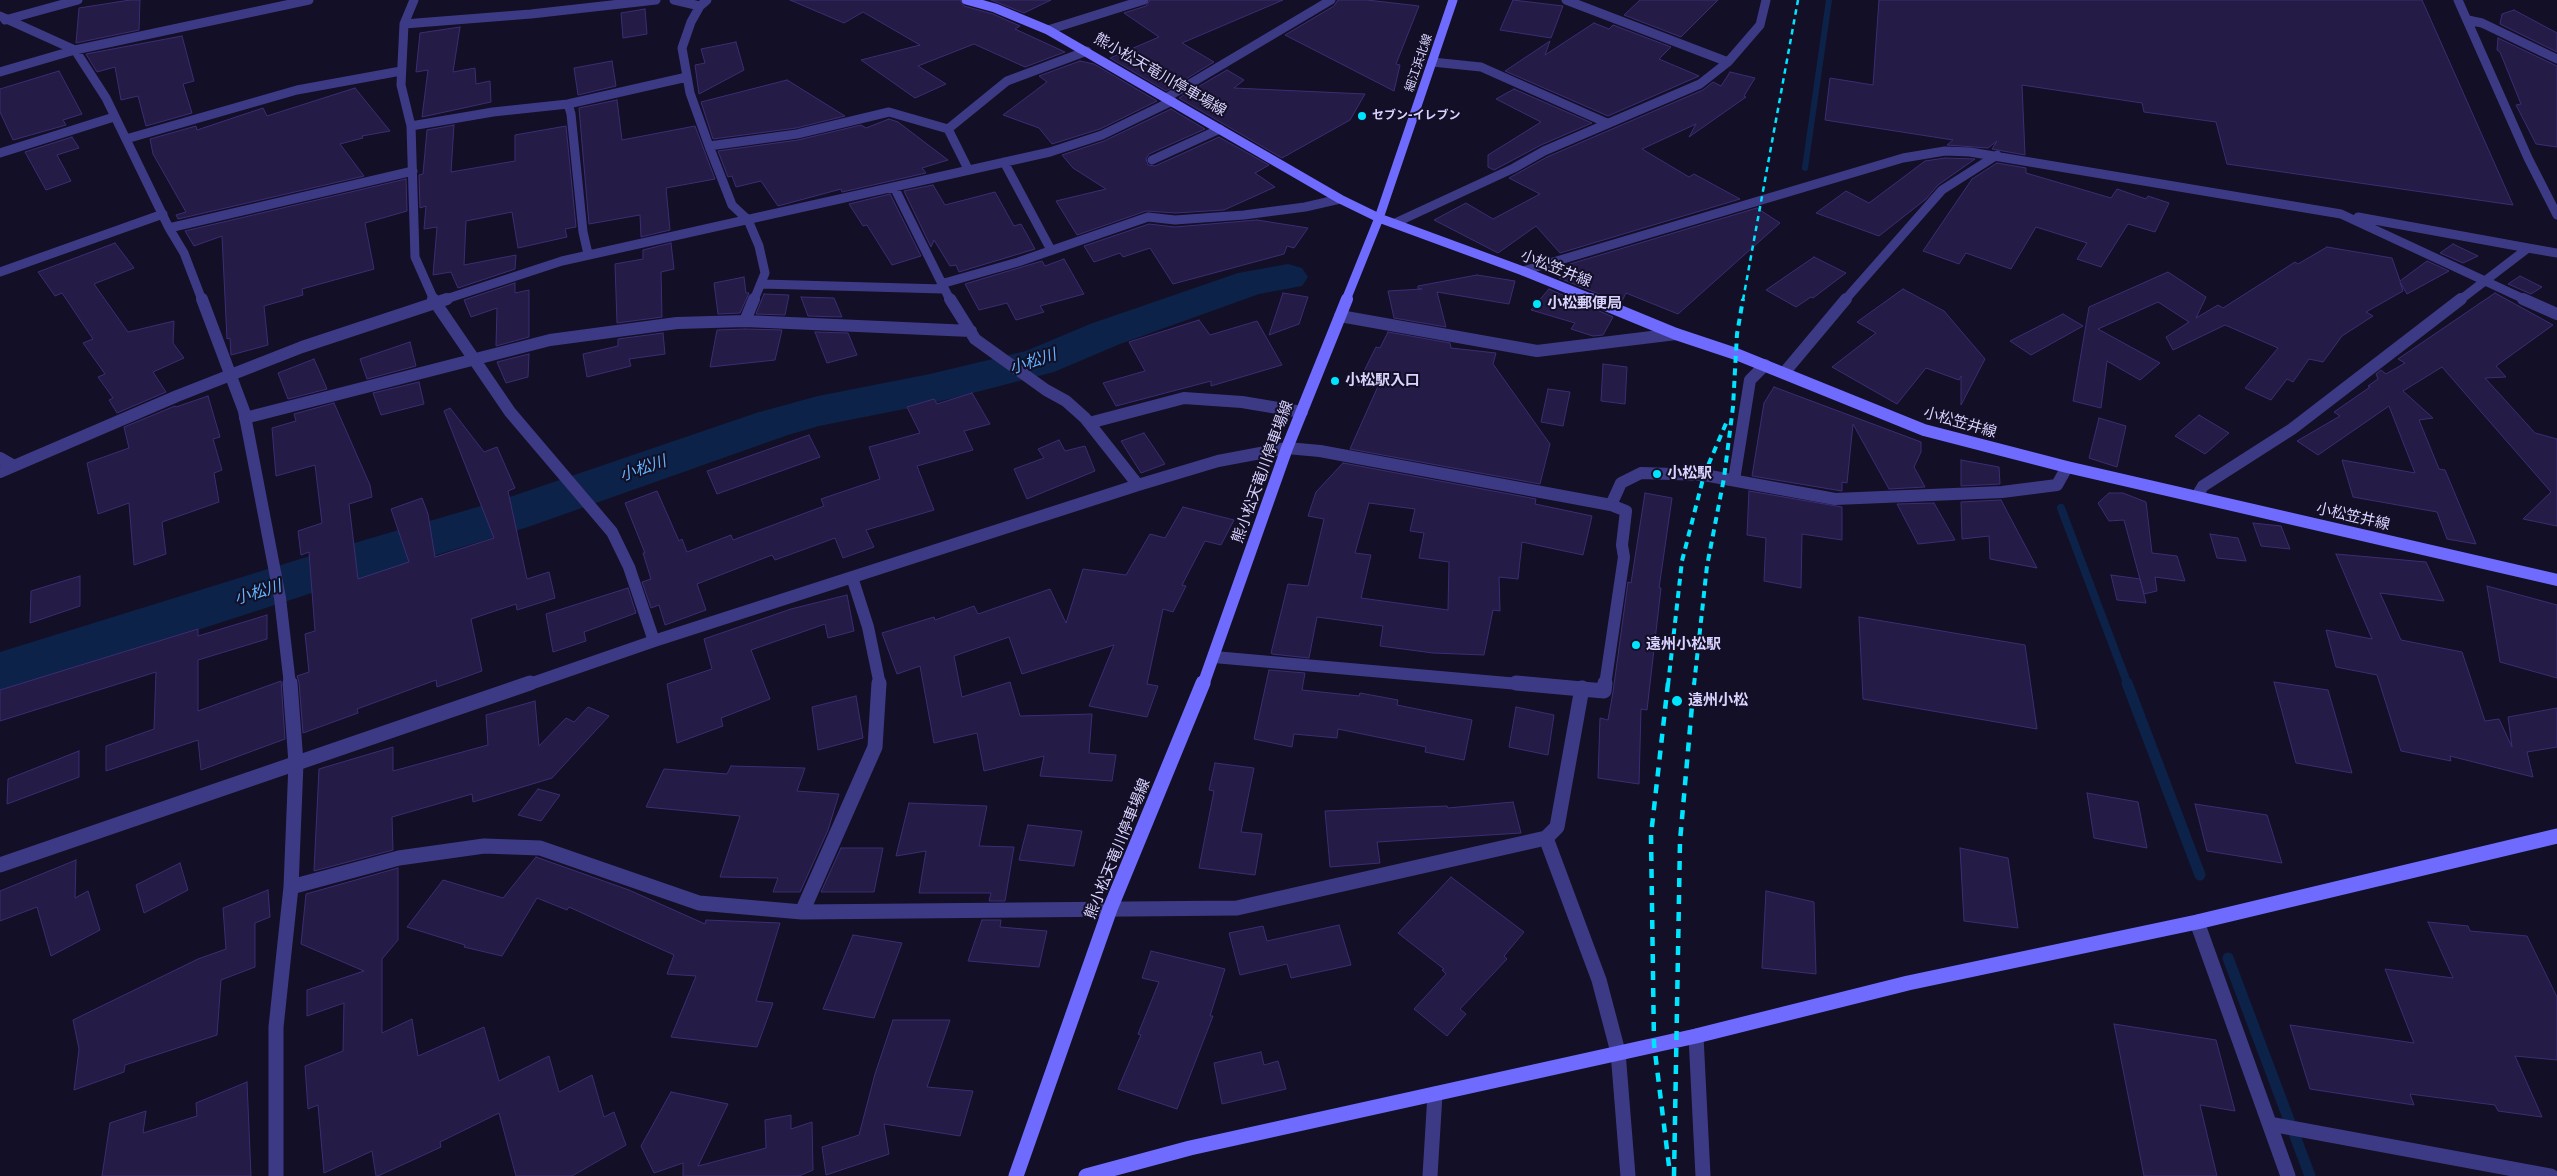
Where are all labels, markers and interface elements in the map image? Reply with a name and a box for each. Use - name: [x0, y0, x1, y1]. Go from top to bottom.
- street label: 熊小松天竜川停車場線: [1091, 30, 1229, 120]
- street label: 細江浜北線: [1402, 32, 1436, 94]
- place label: セブン-イレブン: [1372, 109, 1460, 123]
- marker: セブン-イレブン: [1356, 110, 1368, 122]
- street label: 小松笠井線: [1518, 247, 1594, 291]
- place label: 小松郵便局: [1547, 295, 1622, 313]
- marker: 小松郵便局: [1531, 298, 1543, 310]
- water label: 小松川: [1007, 345, 1059, 379]
- place label: 小松駅入口: [1345, 372, 1420, 390]
- marker: 小松駅入口: [1329, 375, 1341, 387]
- street label: 熊小松天竜川停車場線: [1229, 398, 1297, 546]
- street label: 小松笠井線: [1921, 404, 1999, 442]
- water label: 小松川: [617, 452, 669, 486]
- place label: 小松駅: [1667, 465, 1712, 483]
- marker: 小松駅: [1651, 468, 1663, 480]
- street label: 小松笠井線: [2314, 500, 2392, 534]
- water label: 小松川: [232, 577, 284, 609]
- place label: 遠州小松駅: [1646, 636, 1721, 654]
- marker: 遠州小松駅: [1630, 639, 1642, 651]
- place label: 遠州小松: [1688, 692, 1748, 710]
- marker: 遠州小松: [1670, 694, 1684, 708]
- street label: 熊小松天竜川停車場線: [1082, 776, 1154, 922]

